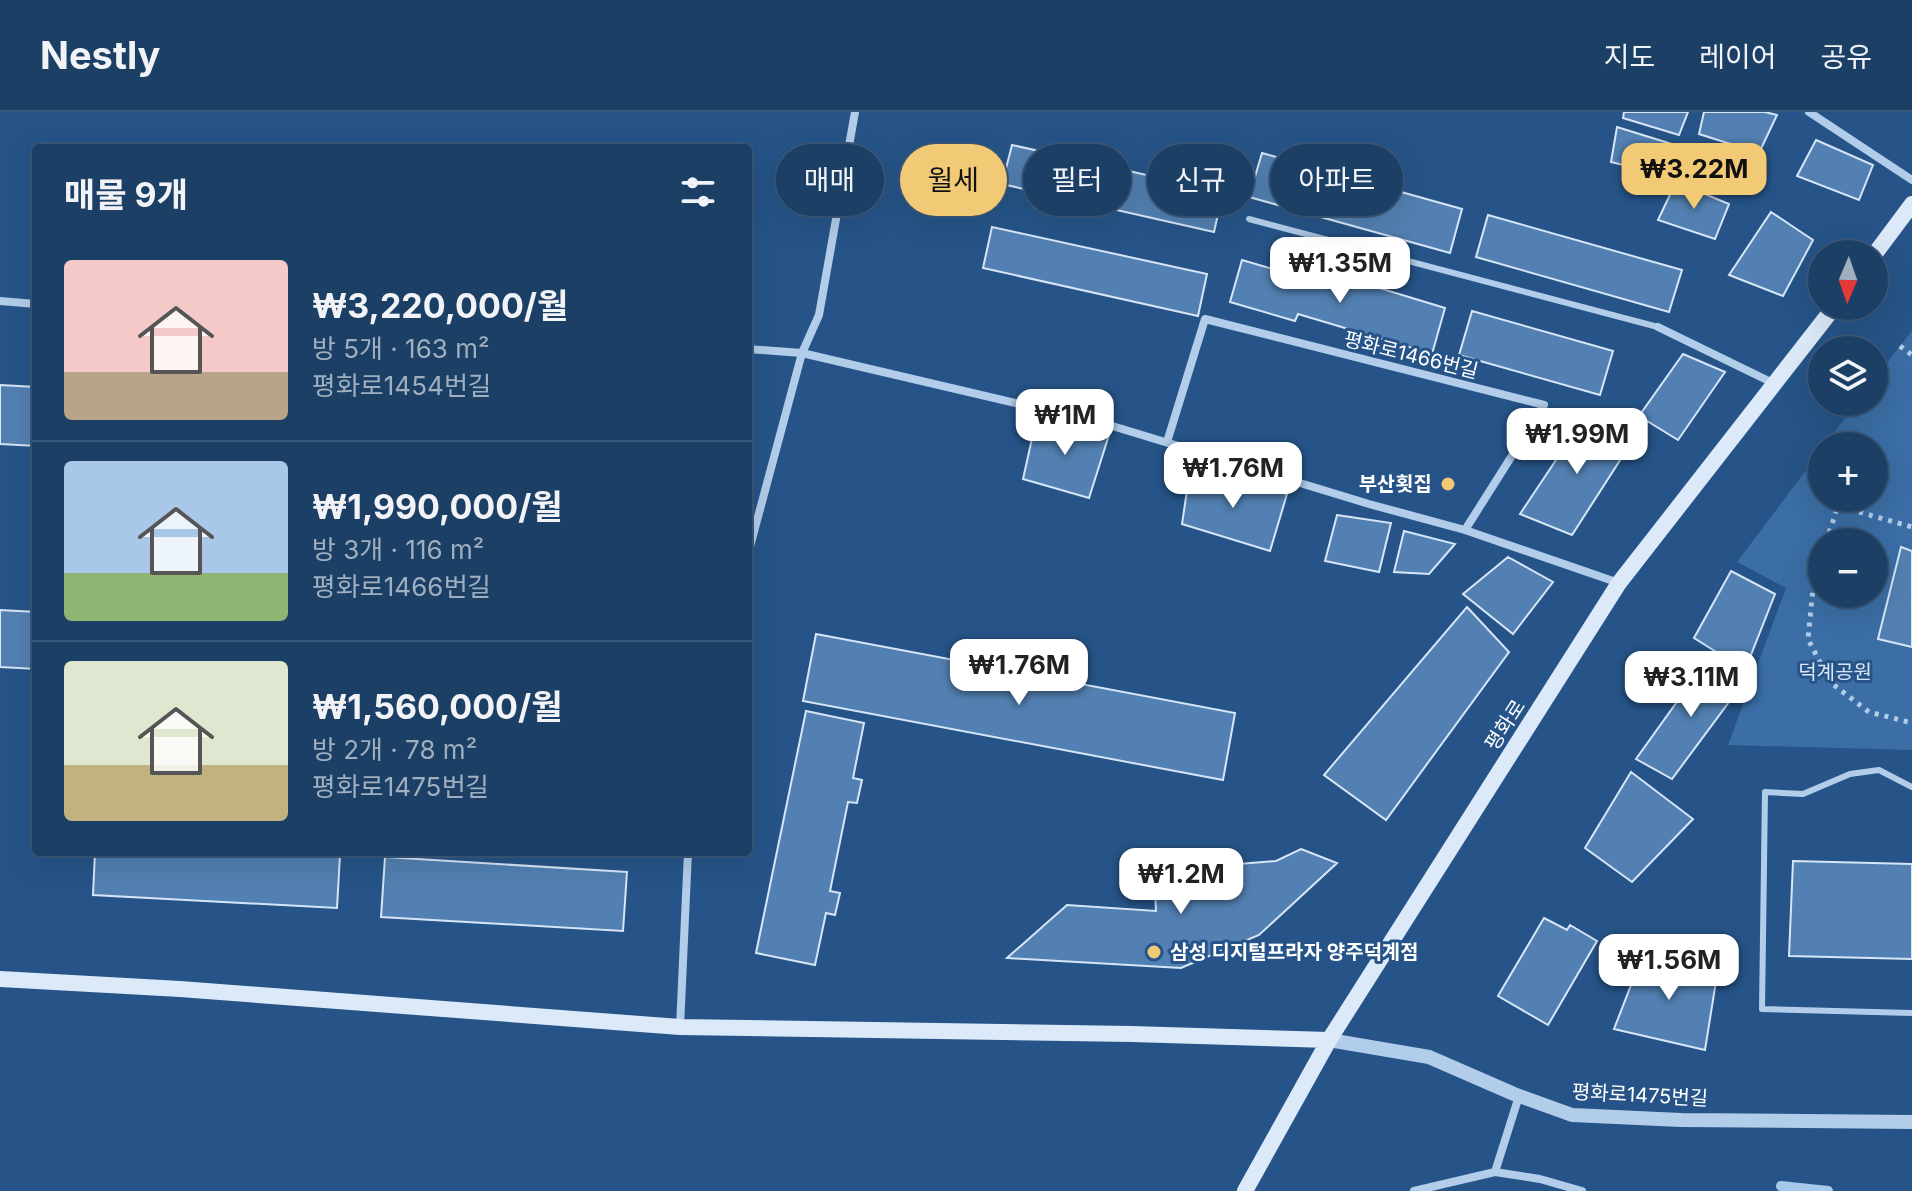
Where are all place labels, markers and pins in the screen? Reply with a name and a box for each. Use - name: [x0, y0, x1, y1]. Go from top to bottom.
- pin: ₩3.22M: [1629, 143, 1759, 211]
- pin: ₩1.35M: [1275, 237, 1405, 305]
- pin: ₩1M: [1026, 389, 1104, 457]
- pin: ₩1.99M: [1512, 408, 1642, 476]
- pin: ₩1.76M: [1168, 442, 1298, 510]
- place label: 부산횟집: [1358, 472, 1432, 496]
- marker: 부산횟집: [1439, 475, 1457, 493]
- pin: ₩1.76M: [954, 639, 1084, 707]
- pin: ₩3.11M: [1626, 651, 1756, 719]
- pin: ₩1.2M: [1125, 848, 1237, 916]
- pin: ₩1.56M: [1604, 934, 1734, 1002]
- place label: 삼성 디지털프라자 양주덕계점: [1170, 940, 1419, 964]
- marker: 삼성 디지털프라자 양주덕계점: [1145, 943, 1163, 961]

